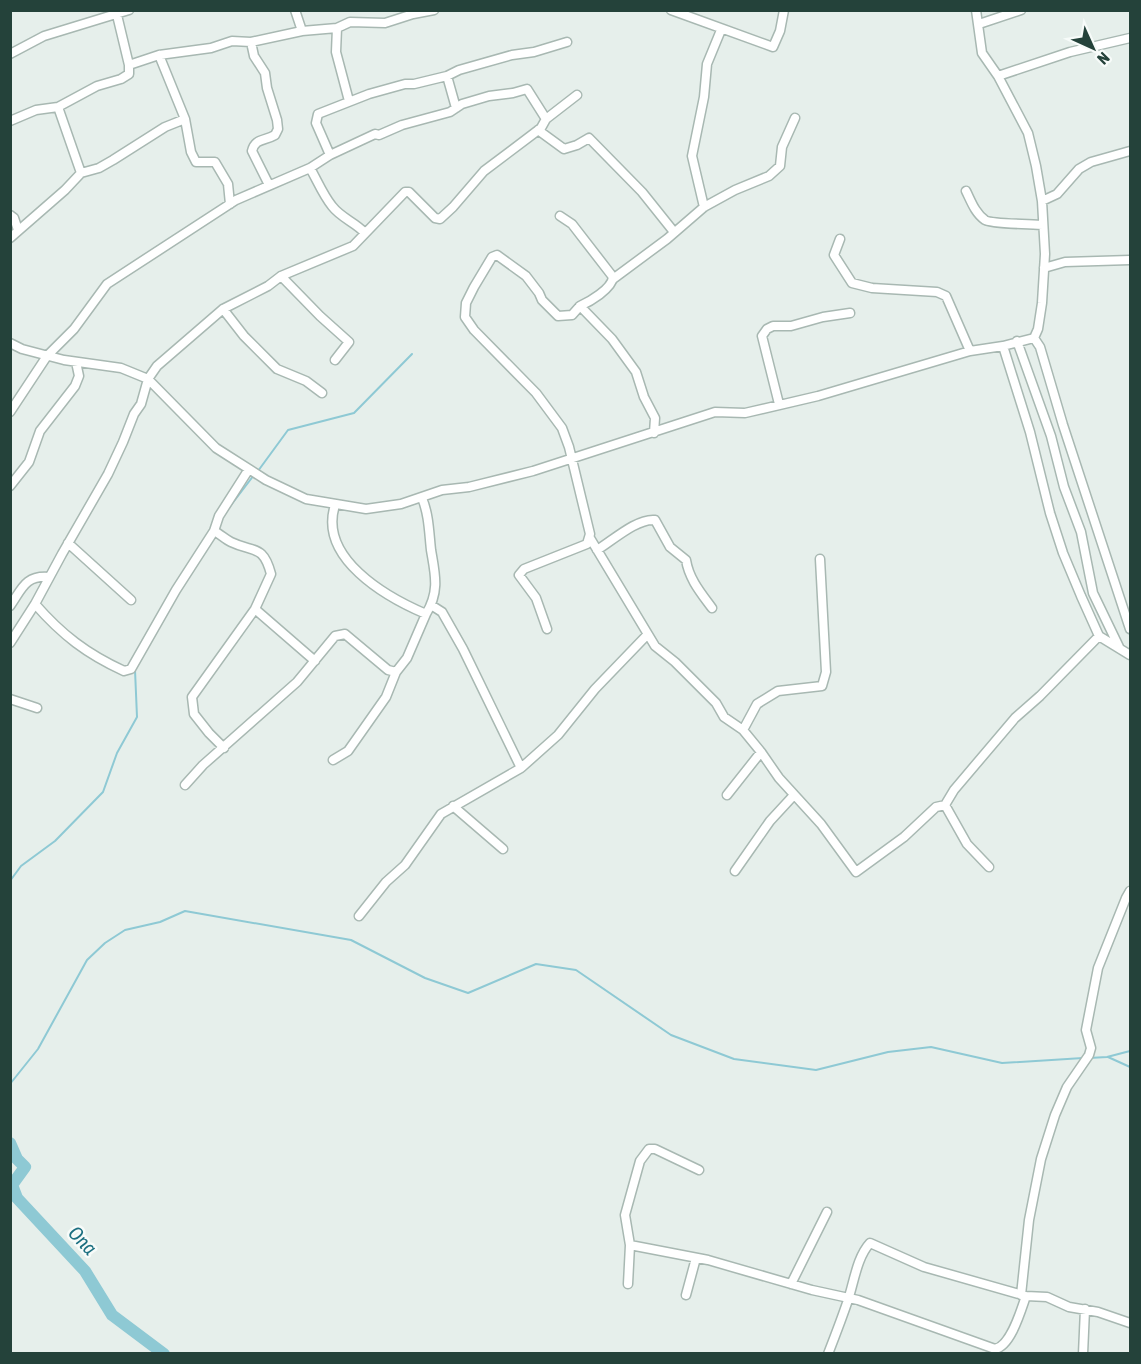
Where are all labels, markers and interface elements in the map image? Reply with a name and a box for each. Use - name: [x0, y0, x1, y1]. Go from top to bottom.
- north arrow: [1063, 18, 1123, 78]
- text: N: [1094, 49, 1113, 68]
- water label: Ona: [64, 1221, 102, 1259]

